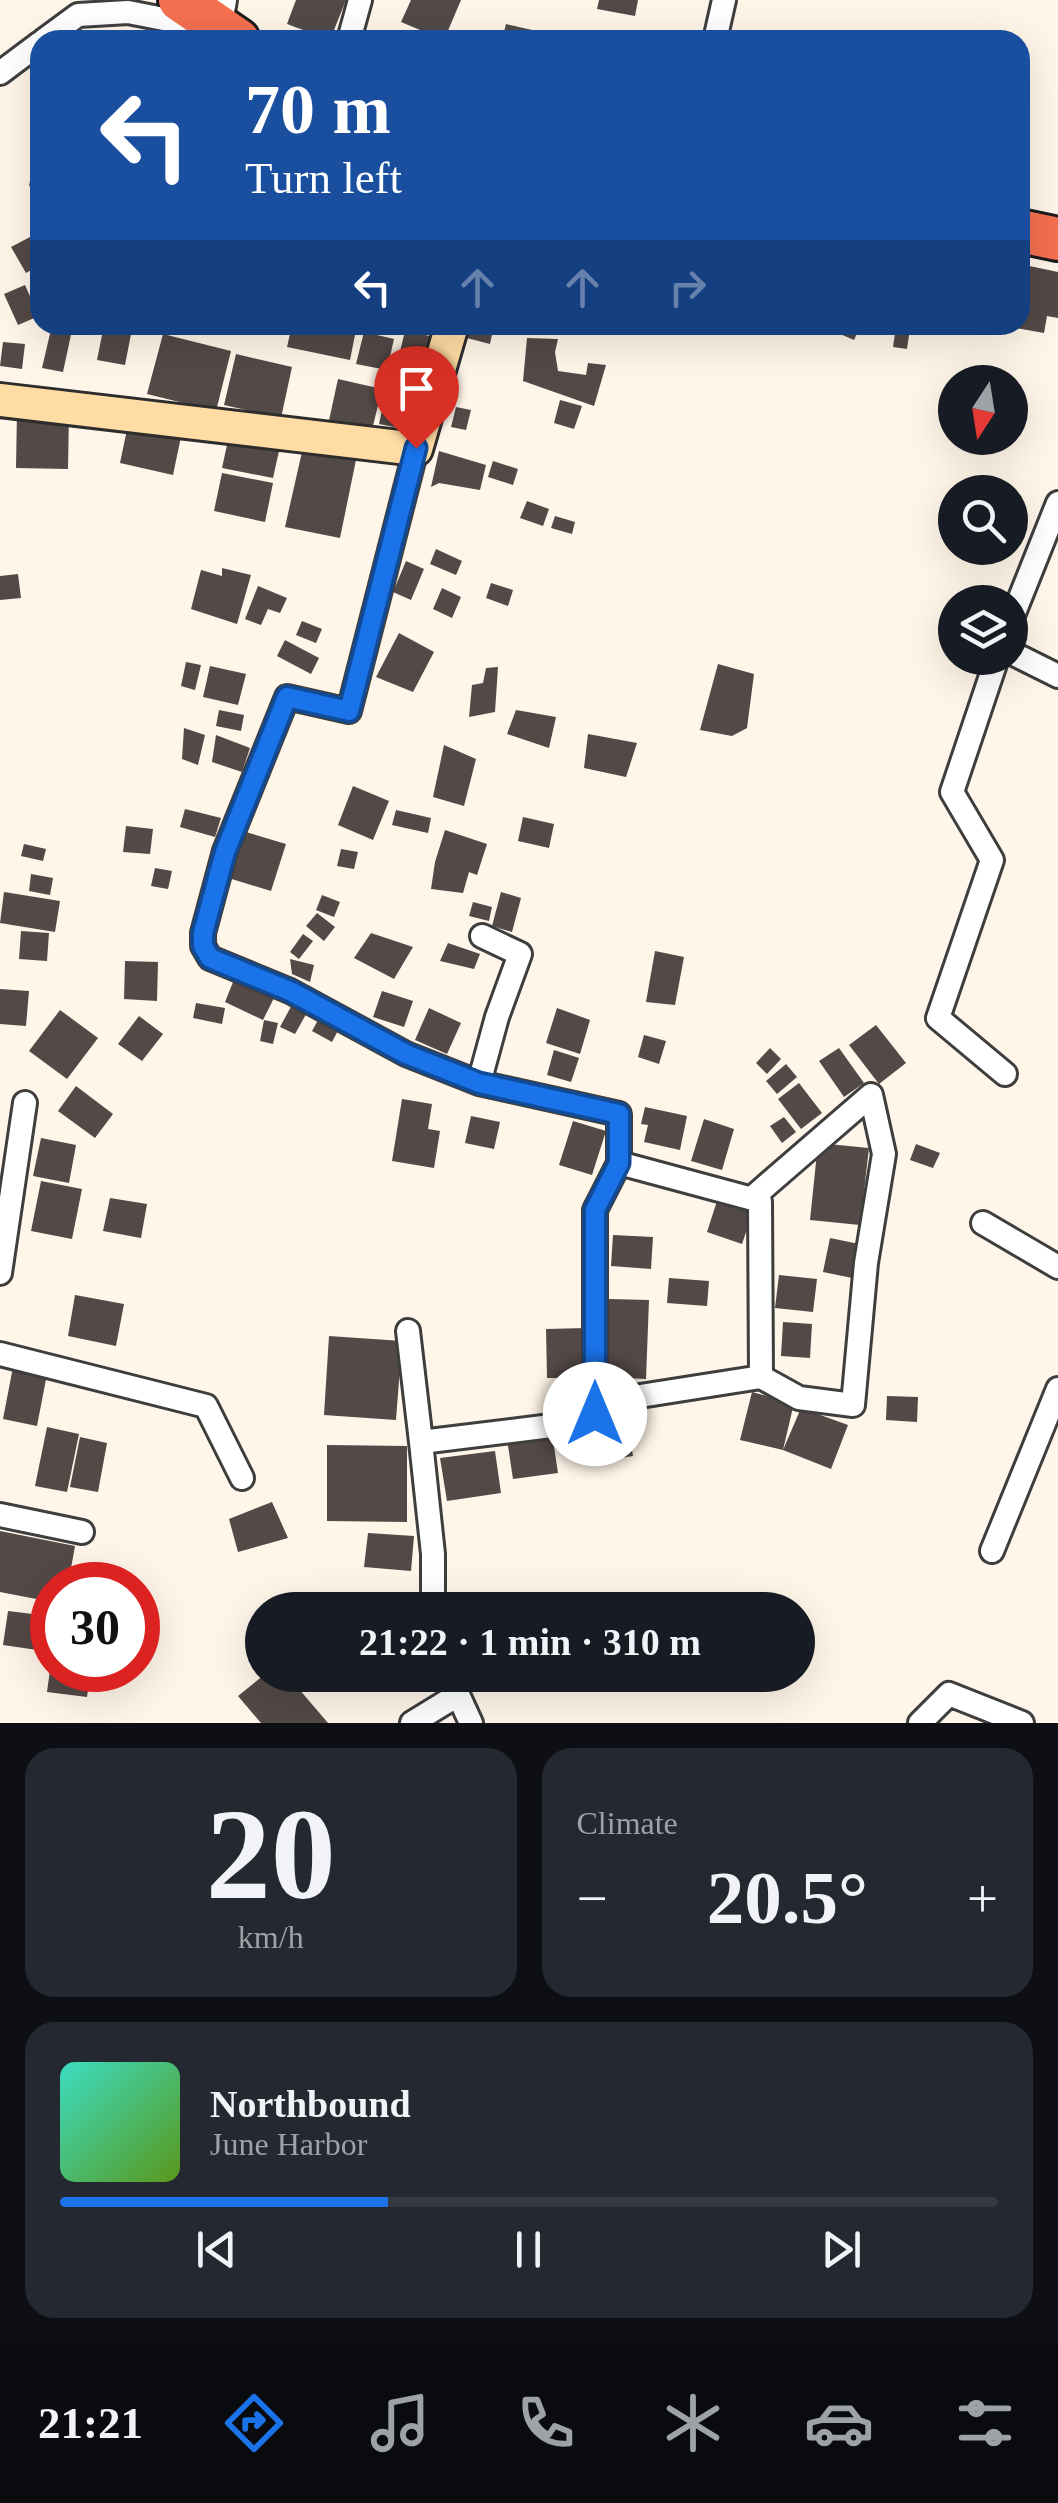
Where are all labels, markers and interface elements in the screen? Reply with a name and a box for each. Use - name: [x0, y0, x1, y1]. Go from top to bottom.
- icon: left: [80, 70, 210, 200]
- text: 70 m: [245, 71, 391, 148]
- text: Turn left: [245, 153, 402, 203]
- icon: left: [345, 260, 400, 315]
- icon: ahead: [450, 260, 505, 315]
- icon: ahead: [555, 260, 610, 315]
- icon: right: [660, 260, 715, 315]
- pin: [374, 346, 459, 449]
- icon: arrive: [389, 361, 444, 416]
- north arrow: [938, 365, 1028, 455]
- map controls: [938, 365, 1028, 675]
- button: search: [938, 475, 1028, 565]
- button: layers: [938, 585, 1028, 675]
- position arrow: [543, 1362, 647, 1466]
- speed limit sign: 30: [30, 1562, 160, 1692]
- text: 21:22 · 1 min · 310 m: [359, 1621, 701, 1663]
- text: 20: [206, 1782, 336, 1926]
- text: Climate: [577, 1805, 678, 1841]
- text: 20.5°: [707, 1856, 868, 1939]
- text: −: [577, 1868, 608, 1929]
- text: +: [967, 1868, 998, 1929]
- text: km/h: [238, 1919, 304, 1955]
- text: Northbound: [210, 2083, 411, 2125]
- text: June Harbor: [210, 2126, 367, 2162]
- icon: previous: [189, 2222, 244, 2277]
- icon: pause: [501, 2222, 556, 2277]
- icon: next: [814, 2222, 869, 2277]
- icon: directions: [219, 2388, 289, 2458]
- icon: music: [365, 2388, 435, 2458]
- icon: phone: [511, 2388, 581, 2458]
- icon: climate: [658, 2388, 728, 2458]
- icon: car: [804, 2388, 874, 2458]
- icon: filters: [950, 2388, 1020, 2458]
- text: 21:21: [38, 2398, 143, 2448]

